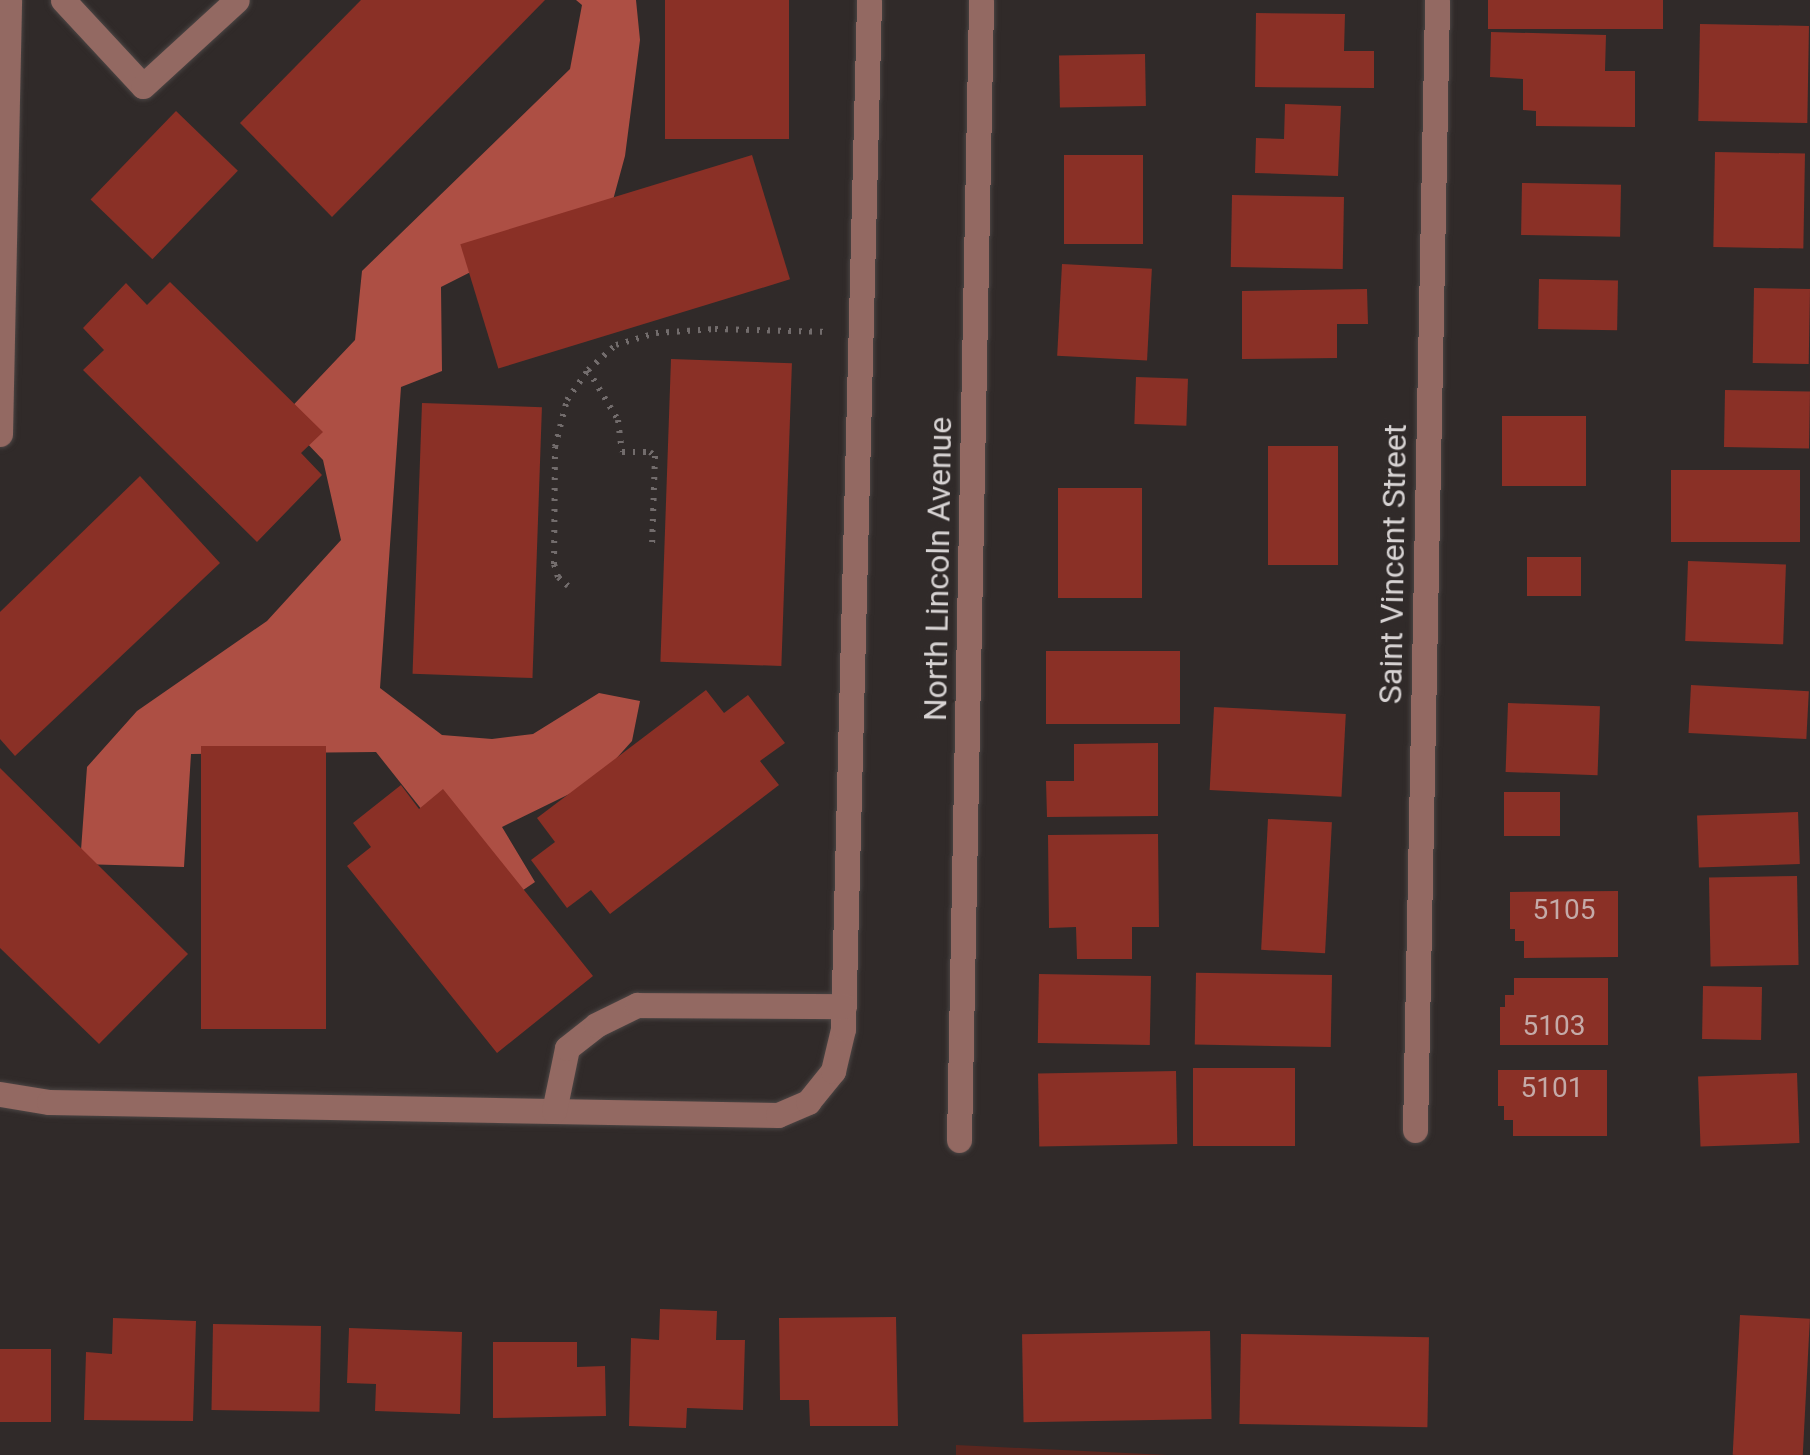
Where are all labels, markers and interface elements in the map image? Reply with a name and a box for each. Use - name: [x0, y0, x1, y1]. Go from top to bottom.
- street label: North Lincoln Avenue: [916, 416, 960, 722]
- street label: Saint Vincent Street: [1371, 424, 1415, 704]
- house number: 5105: [1533, 893, 1595, 927]
- house number: 5103: [1523, 1009, 1585, 1043]
- house number: 5101: [1521, 1071, 1583, 1105]

